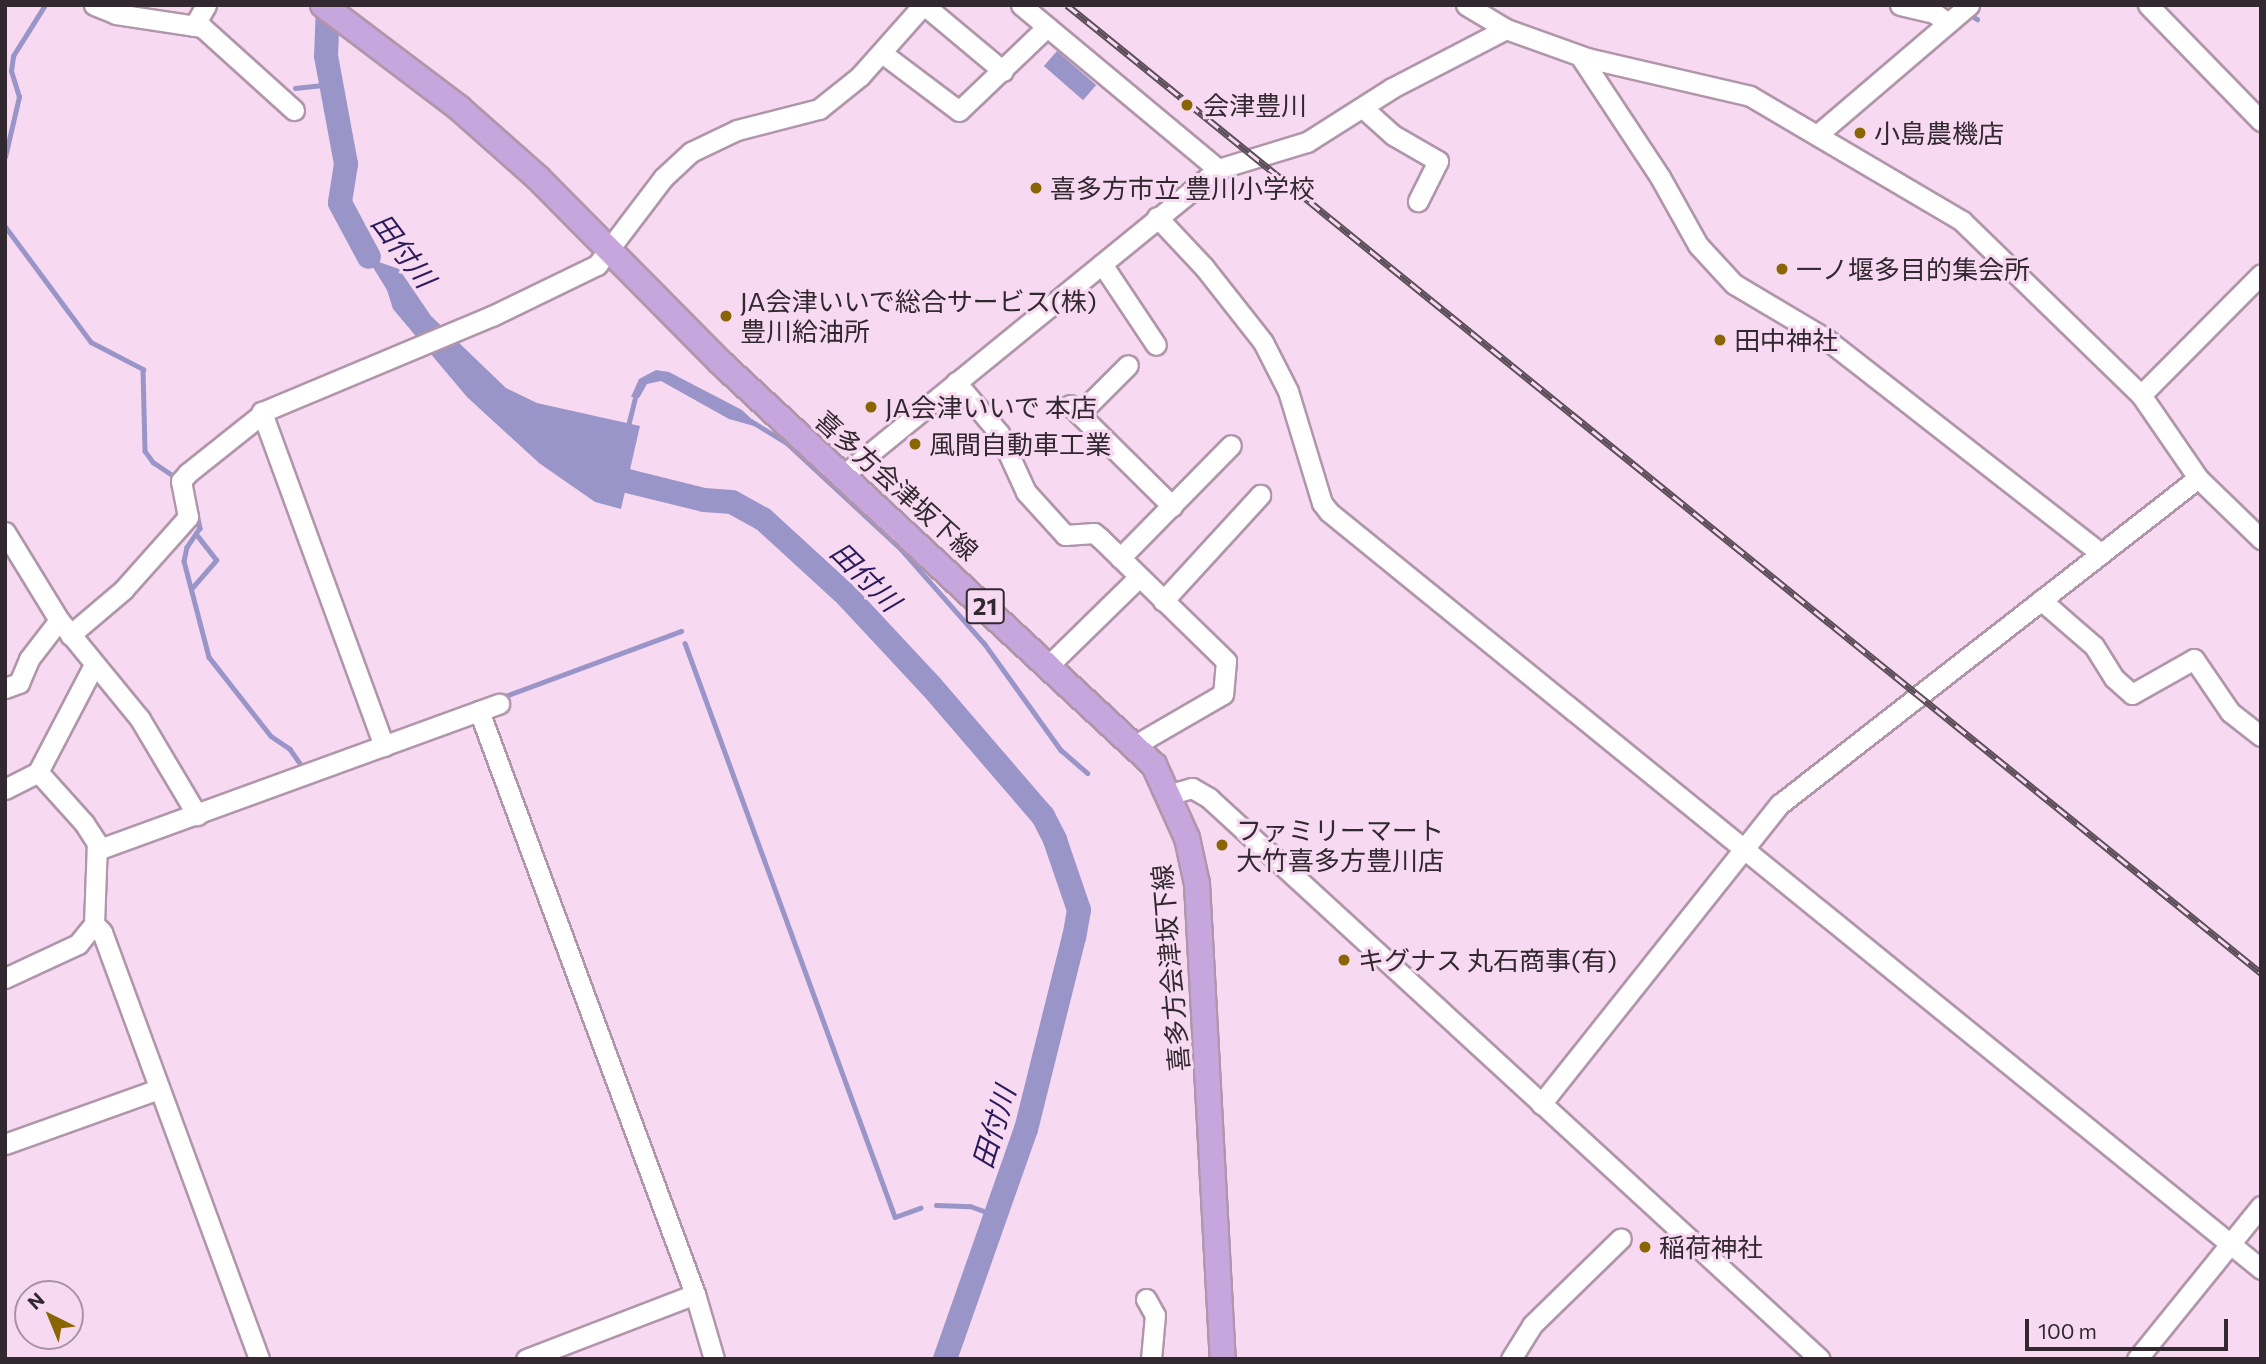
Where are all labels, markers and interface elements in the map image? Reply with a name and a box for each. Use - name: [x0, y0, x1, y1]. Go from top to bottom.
- place label: 会津豊川: [1203, 89, 1307, 121]
- marker: 会津豊川: [1177, 95, 1197, 115]
- place label: 小島農機店: [1874, 117, 2004, 149]
- marker: 小島農機店: [1852, 125, 1868, 141]
- place label: 喜多方市立 豊川小学校: [1050, 172, 1315, 204]
- marker: 喜多方市立 豊川小学校: [1028, 180, 1044, 196]
- water label: 田付川: [365, 206, 443, 294]
- place label: 一ノ堰多目的集会所: [1796, 253, 2030, 285]
- marker: 一ノ堰多目的集会所: [1774, 261, 1790, 277]
- place label: JA会津いいで総合サービス(株) 豊川給油所: [740, 285, 1098, 346]
- marker: JA会津いいで総合サービス(株) 豊川給油所: [718, 308, 734, 324]
- place label: 田中神社: [1734, 324, 1838, 356]
- marker: 田中神社: [1712, 332, 1728, 348]
- place label: JA会津いいで 本店: [885, 391, 1097, 423]
- marker: JA会津いいで 本店: [863, 399, 879, 415]
- street label: 喜多方会津坂下線: [809, 404, 985, 566]
- place label: 風間自動車工業: [929, 428, 1111, 460]
- marker: 風間自動車工業: [907, 436, 923, 452]
- water label: 田付川: [824, 534, 908, 618]
- road number: 21: [964, 586, 1006, 626]
- place label: ファミリーマート 大竹喜多方豊川店: [1236, 814, 1444, 876]
- marker: ファミリーマート 大竹喜多方豊川店: [1214, 837, 1230, 853]
- street label: 喜多方会津坂下線: [1145, 863, 1195, 1073]
- place label: キグナス 丸石商事(有): [1358, 944, 1617, 976]
- marker: キグナス 丸石商事(有): [1336, 952, 1352, 968]
- water label: 田付川: [965, 1082, 1021, 1172]
- place label: 稲荷神社: [1659, 1231, 1763, 1263]
- marker: 稲荷神社: [1637, 1239, 1653, 1255]
- north arrow: [14, 1280, 84, 1350]
- text: N: [23, 1287, 49, 1314]
- scale bar: [2028, 1304, 2231, 1348]
- text: 100 m: [2038, 1318, 2097, 1343]

